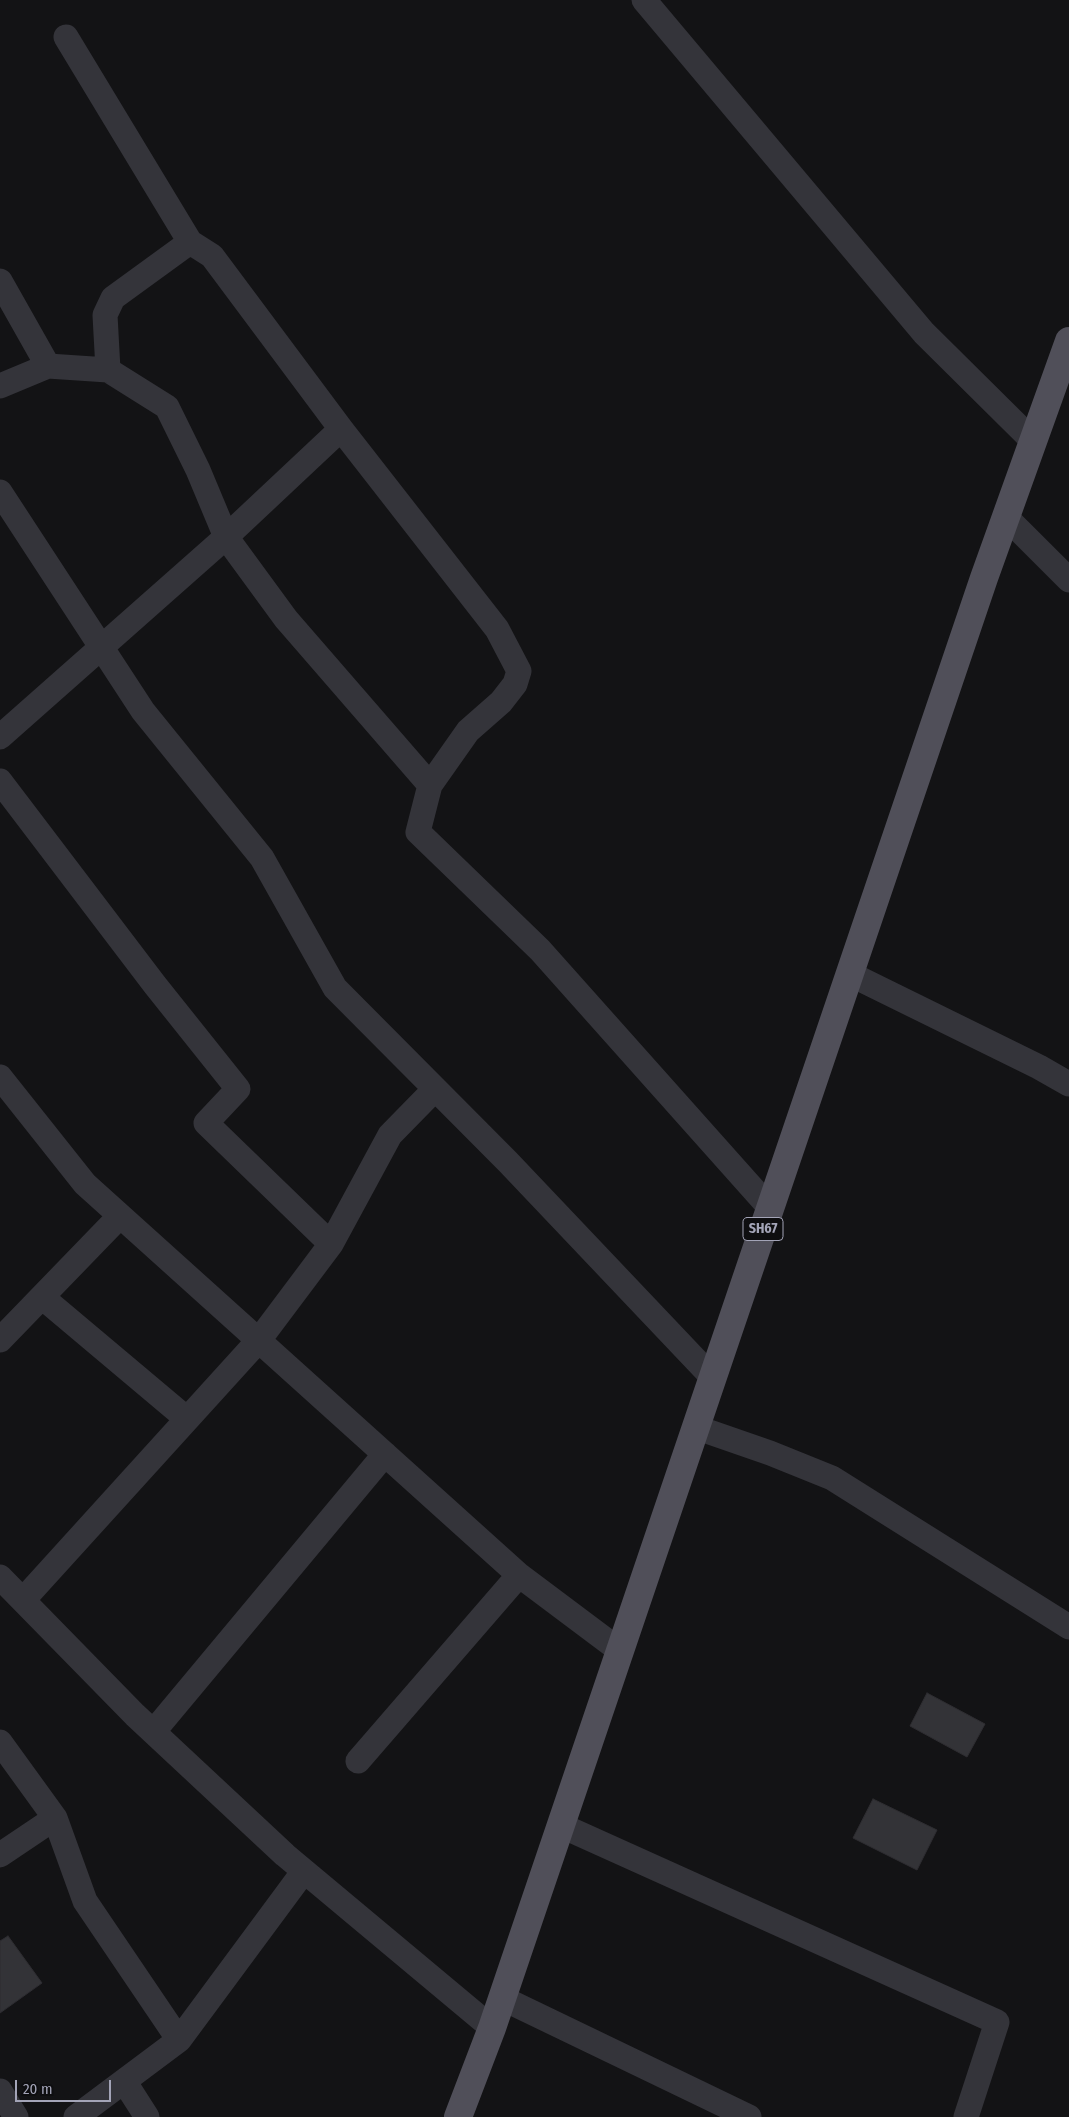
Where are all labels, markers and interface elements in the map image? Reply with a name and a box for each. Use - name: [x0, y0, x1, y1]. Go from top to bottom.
- road number: SH67: [743, 1218, 783, 1240]
- scale bar: [18, 2070, 114, 2102]
- text: 20 m: [23, 2080, 53, 2098]

